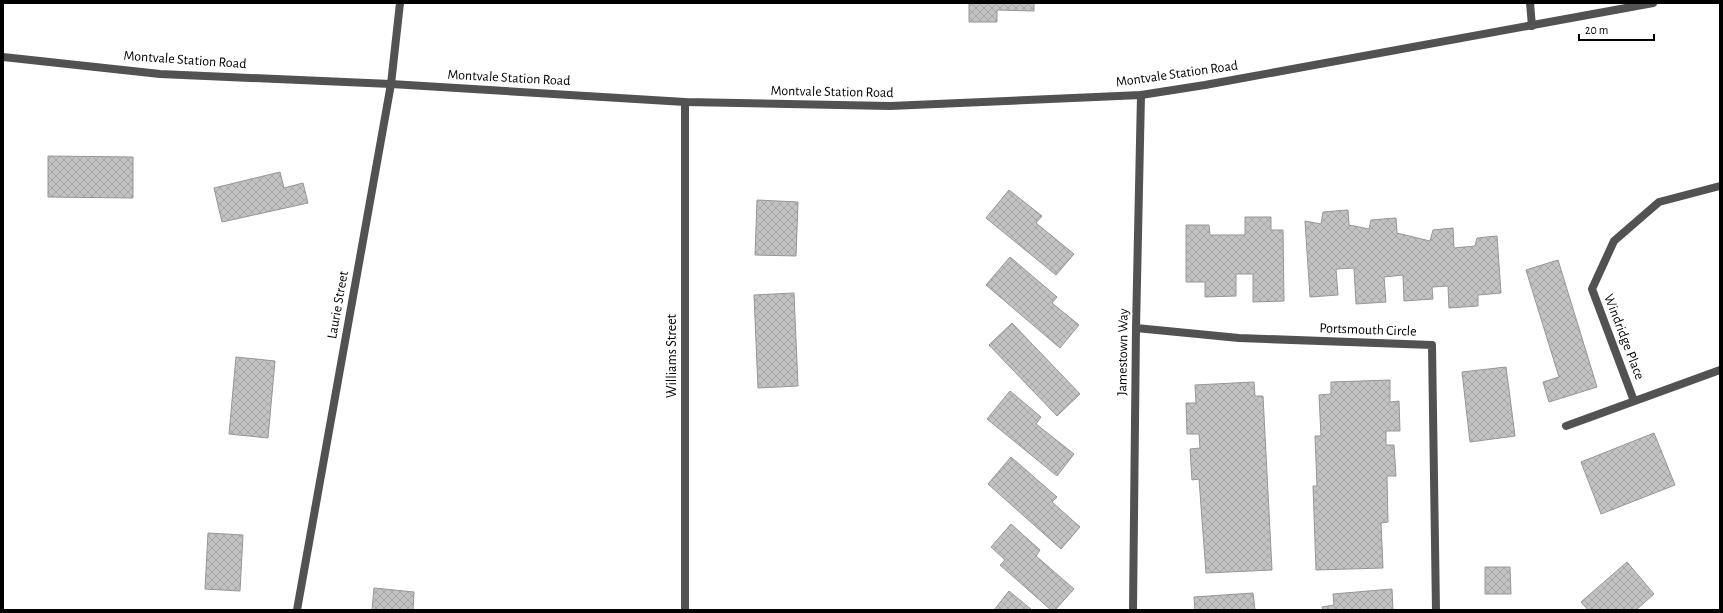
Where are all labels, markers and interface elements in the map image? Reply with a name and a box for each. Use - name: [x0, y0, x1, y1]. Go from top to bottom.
- scale bar: [1579, 16, 1654, 42]
- text: 20 m: [1585, 24, 1608, 36]
- street label: Montvale Station Road: [123, 49, 247, 71]
- street label: Montvale Station Road: [1115, 59, 1239, 89]
- street label: Montvale Station Road: [447, 68, 571, 88]
- street label: Montvale Station Road: [770, 84, 894, 100]
- street label: Laurie Street: [325, 269, 351, 340]
- street label: Windridge Place: [1601, 292, 1647, 382]
- street label: Jamestown Way: [1115, 308, 1131, 396]
- street label: Williams Street: [665, 313, 679, 398]
- street label: Portsmouth Circle: [1319, 321, 1417, 339]

